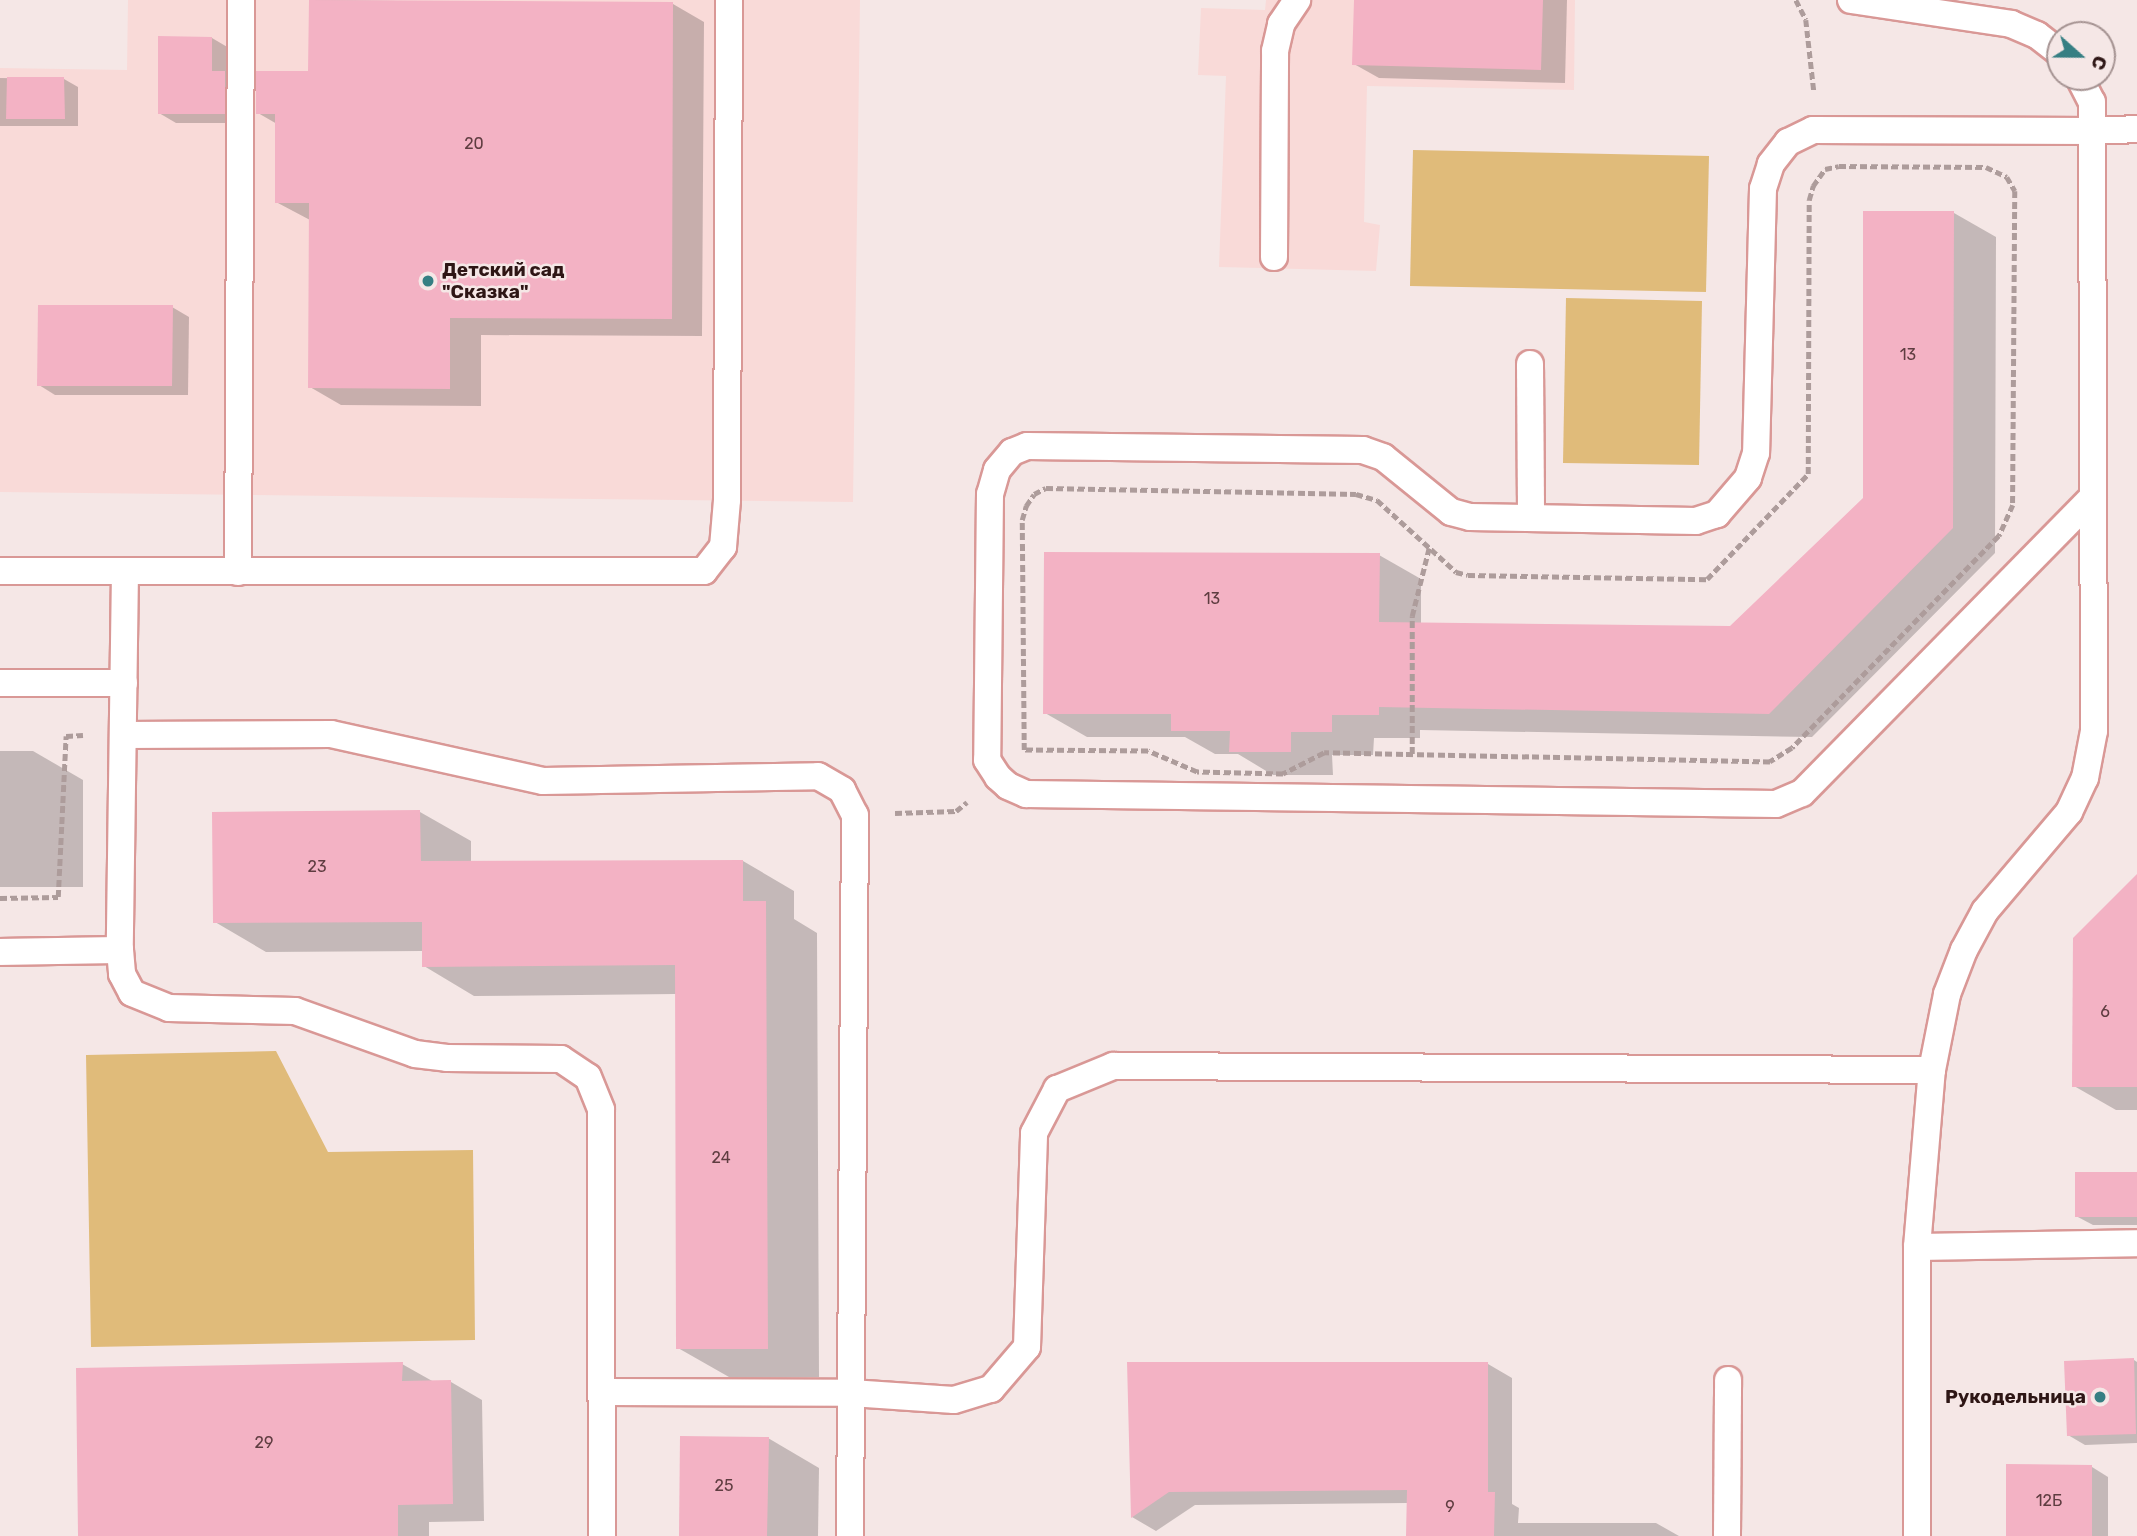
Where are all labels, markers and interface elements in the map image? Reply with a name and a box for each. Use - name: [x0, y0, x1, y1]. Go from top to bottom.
- north arrow: [2046, 21, 2116, 91]
- text: С: [2086, 53, 2112, 73]
- house number: 20: [464, 134, 484, 154]
- place label: Детский сад "Сказка": [442, 259, 564, 303]
- marker: Детский сад "Сказка": [420, 273, 436, 289]
- house number: 13: [1900, 345, 1916, 365]
- house number: 13: [1204, 589, 1220, 609]
- house number: 23: [307, 857, 327, 877]
- house number: 6: [2100, 1002, 2110, 1022]
- house number: 24: [711, 1148, 731, 1168]
- place label: Рукодельница: [1945, 1386, 2086, 1408]
- marker: Рукодельница: [2092, 1389, 2108, 1405]
- house number: 29: [255, 1433, 273, 1453]
- house number: 25: [715, 1476, 733, 1496]
- house number: 12Б: [2036, 1491, 2062, 1511]
- house number: 9: [1445, 1497, 1455, 1517]

